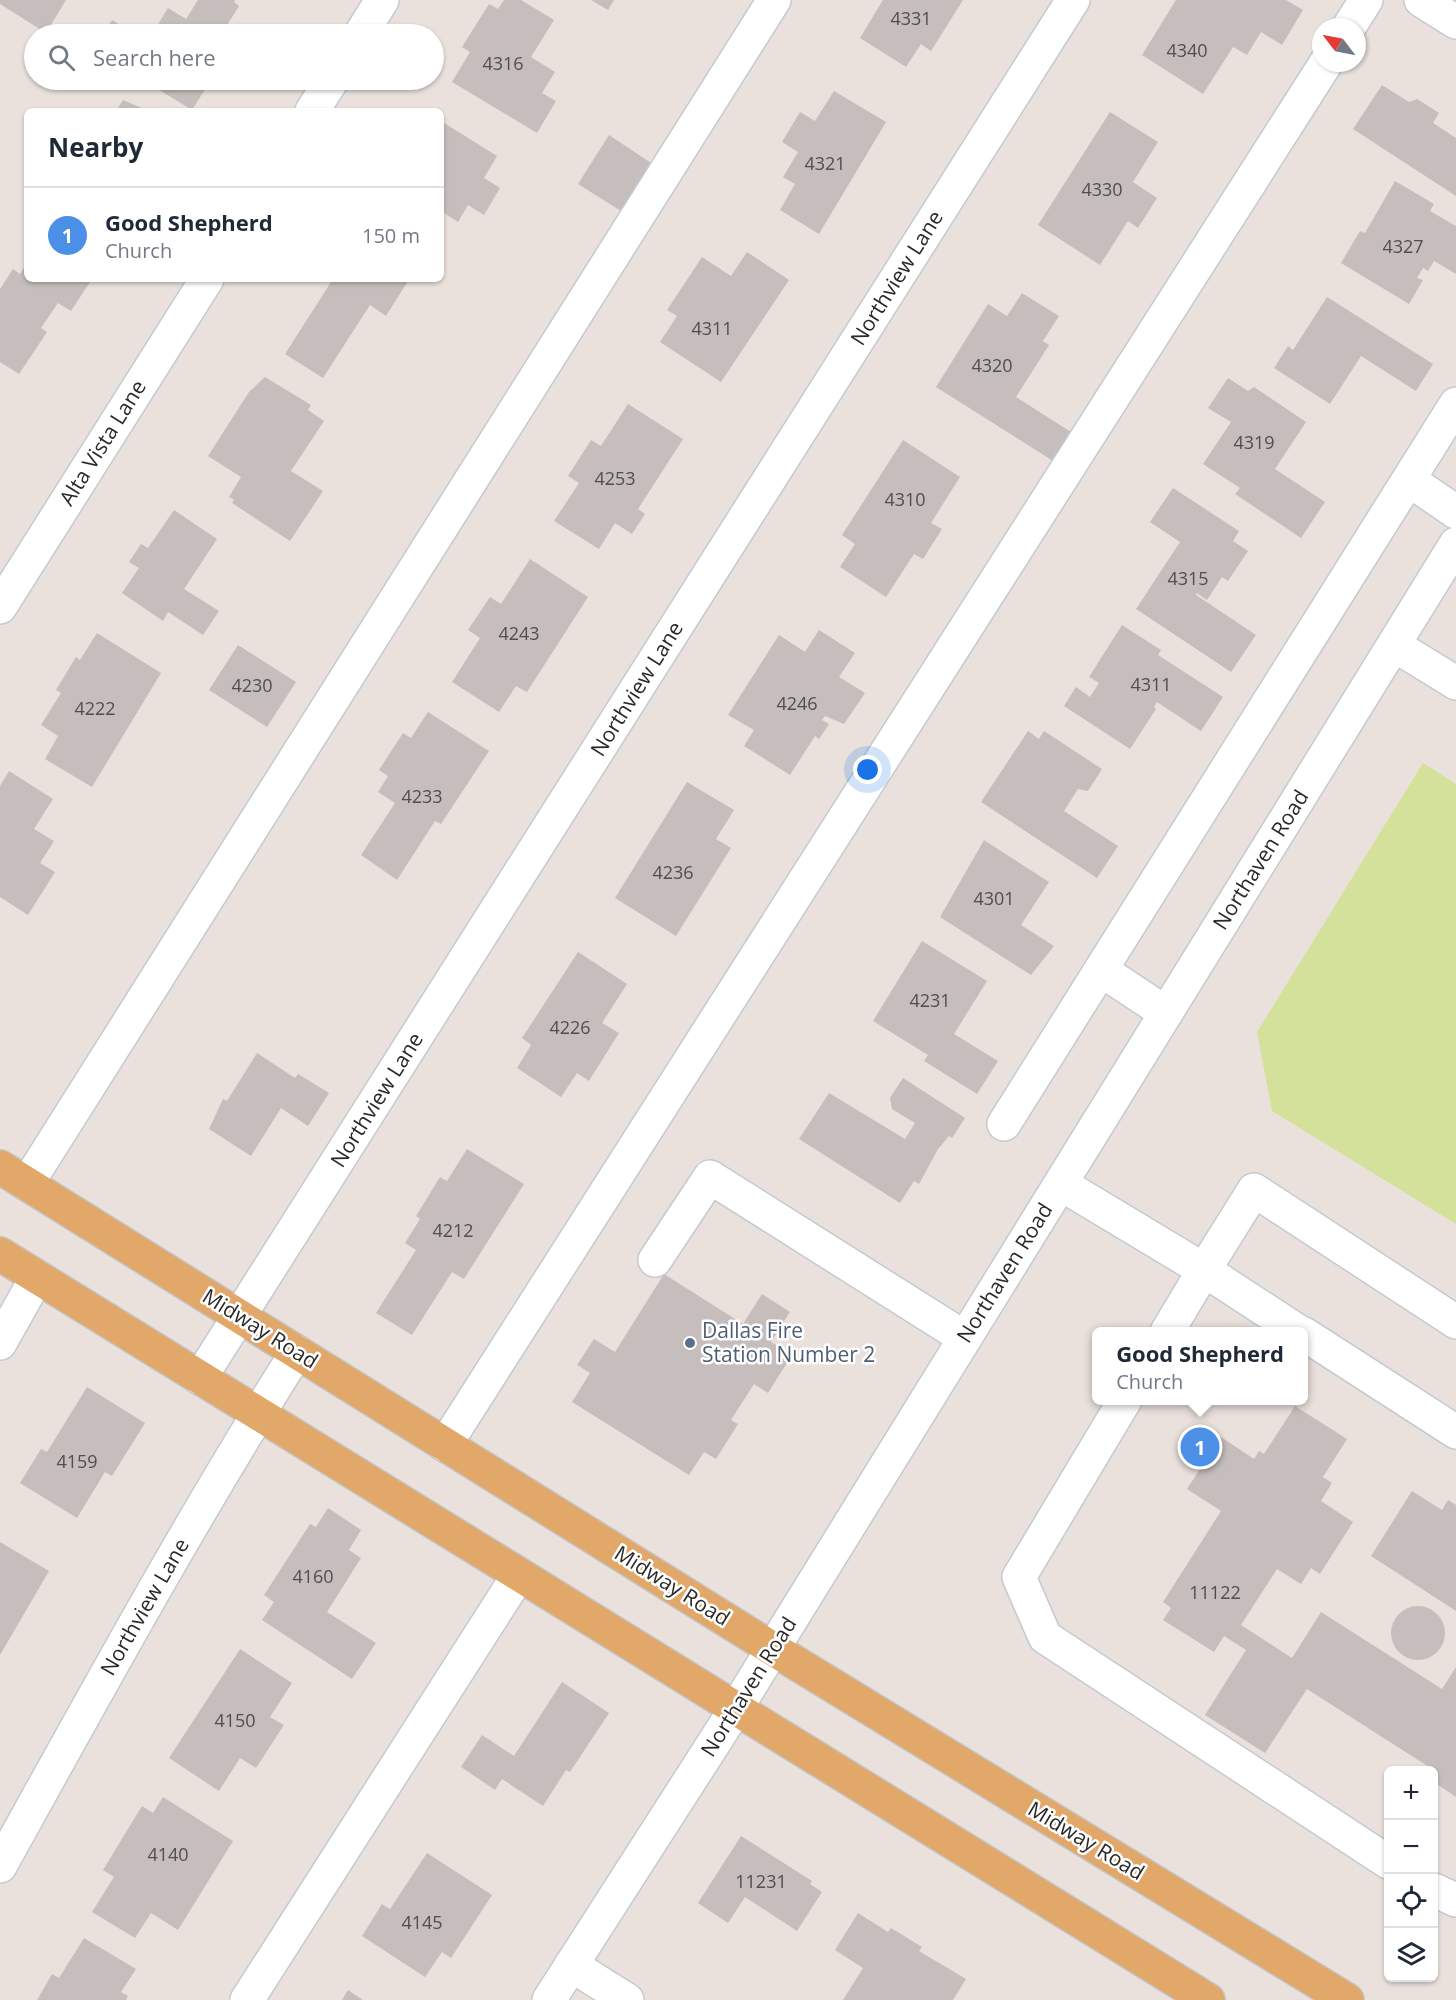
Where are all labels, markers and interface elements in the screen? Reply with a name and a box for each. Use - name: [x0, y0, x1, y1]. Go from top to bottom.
- house number: 4331: [890, 6, 932, 30]
- north arrow: [1312, 18, 1366, 72]
- search box: [24, 24, 444, 90]
- house number: 4340: [1166, 38, 1208, 62]
- icon: search: [45, 41, 78, 74]
- text: Search here: [93, 42, 216, 72]
- house number: 4316: [482, 51, 524, 75]
- text: Nearby: [48, 129, 143, 165]
- house number: 4321: [804, 151, 846, 175]
- house number: 4330: [1081, 177, 1123, 201]
- street label: Northview Lane: [843, 205, 949, 350]
- text: Good Shepherd: [105, 207, 273, 237]
- text: 1: [62, 222, 73, 249]
- text: 150 m: [362, 222, 420, 249]
- house number: 4327: [1382, 234, 1424, 258]
- text: Church: [105, 237, 172, 264]
- house number: 4311: [691, 316, 733, 340]
- house number: 4320: [971, 353, 1013, 377]
- street label: Alta Vista Lane: [52, 374, 152, 510]
- house number: 4319: [1233, 430, 1275, 454]
- house number: 4253: [594, 466, 636, 490]
- house number: 4310: [884, 487, 926, 511]
- house number: 4315: [1167, 566, 1209, 590]
- street label: Northview Lane: [583, 616, 689, 761]
- house number: 4243: [498, 621, 540, 645]
- house number: 4311: [1130, 672, 1172, 696]
- house number: 4230: [231, 673, 273, 697]
- house number: 4246: [776, 691, 818, 715]
- house number: 4222: [74, 696, 116, 720]
- your location: [853, 755, 882, 784]
- house number: 4233: [401, 784, 443, 808]
- street label: Northaven Road: [1206, 784, 1314, 935]
- house number: 4236: [652, 860, 694, 884]
- house number: 4301: [973, 886, 1015, 910]
- house number: 4231: [909, 988, 951, 1012]
- house number: 4226: [549, 1015, 591, 1039]
- street label: Northview Lane: [323, 1027, 429, 1172]
- street label: Northaven Road: [950, 1197, 1058, 1348]
- house number: 4212: [432, 1218, 474, 1242]
- street label: Midway Road: [198, 1282, 324, 1375]
- place label: Dallas Fire Station Number 2: [702, 1316, 875, 1368]
- popup: [1092, 1327, 1308, 1405]
- marker: Dallas Fire Station Number 2: [683, 1336, 697, 1350]
- text: Good Shepherd: [1116, 1338, 1284, 1368]
- text: Church: [1116, 1368, 1183, 1395]
- pin: 1: [1180, 1424, 1220, 1470]
- house number: 4159: [56, 1449, 98, 1473]
- street label: Northview Lane: [94, 1533, 195, 1680]
- street label: Midway Road: [610, 1539, 736, 1632]
- house number: 4160: [292, 1564, 334, 1588]
- house number: 11122: [1189, 1580, 1241, 1604]
- street label: Northaven Road: [694, 1611, 802, 1762]
- house number: 4150: [214, 1708, 256, 1732]
- map controls: [1384, 1766, 1438, 1982]
- button: +: [1384, 1766, 1438, 1820]
- street label: Midway Road: [1023, 1794, 1150, 1886]
- button: −: [1384, 1820, 1438, 1874]
- house number: 4140: [147, 1842, 189, 1866]
- house number: 11231: [735, 1869, 787, 1893]
- button: locate: [1384, 1874, 1438, 1928]
- house number: 4145: [401, 1910, 443, 1934]
- button: layers: [1384, 1928, 1438, 1982]

